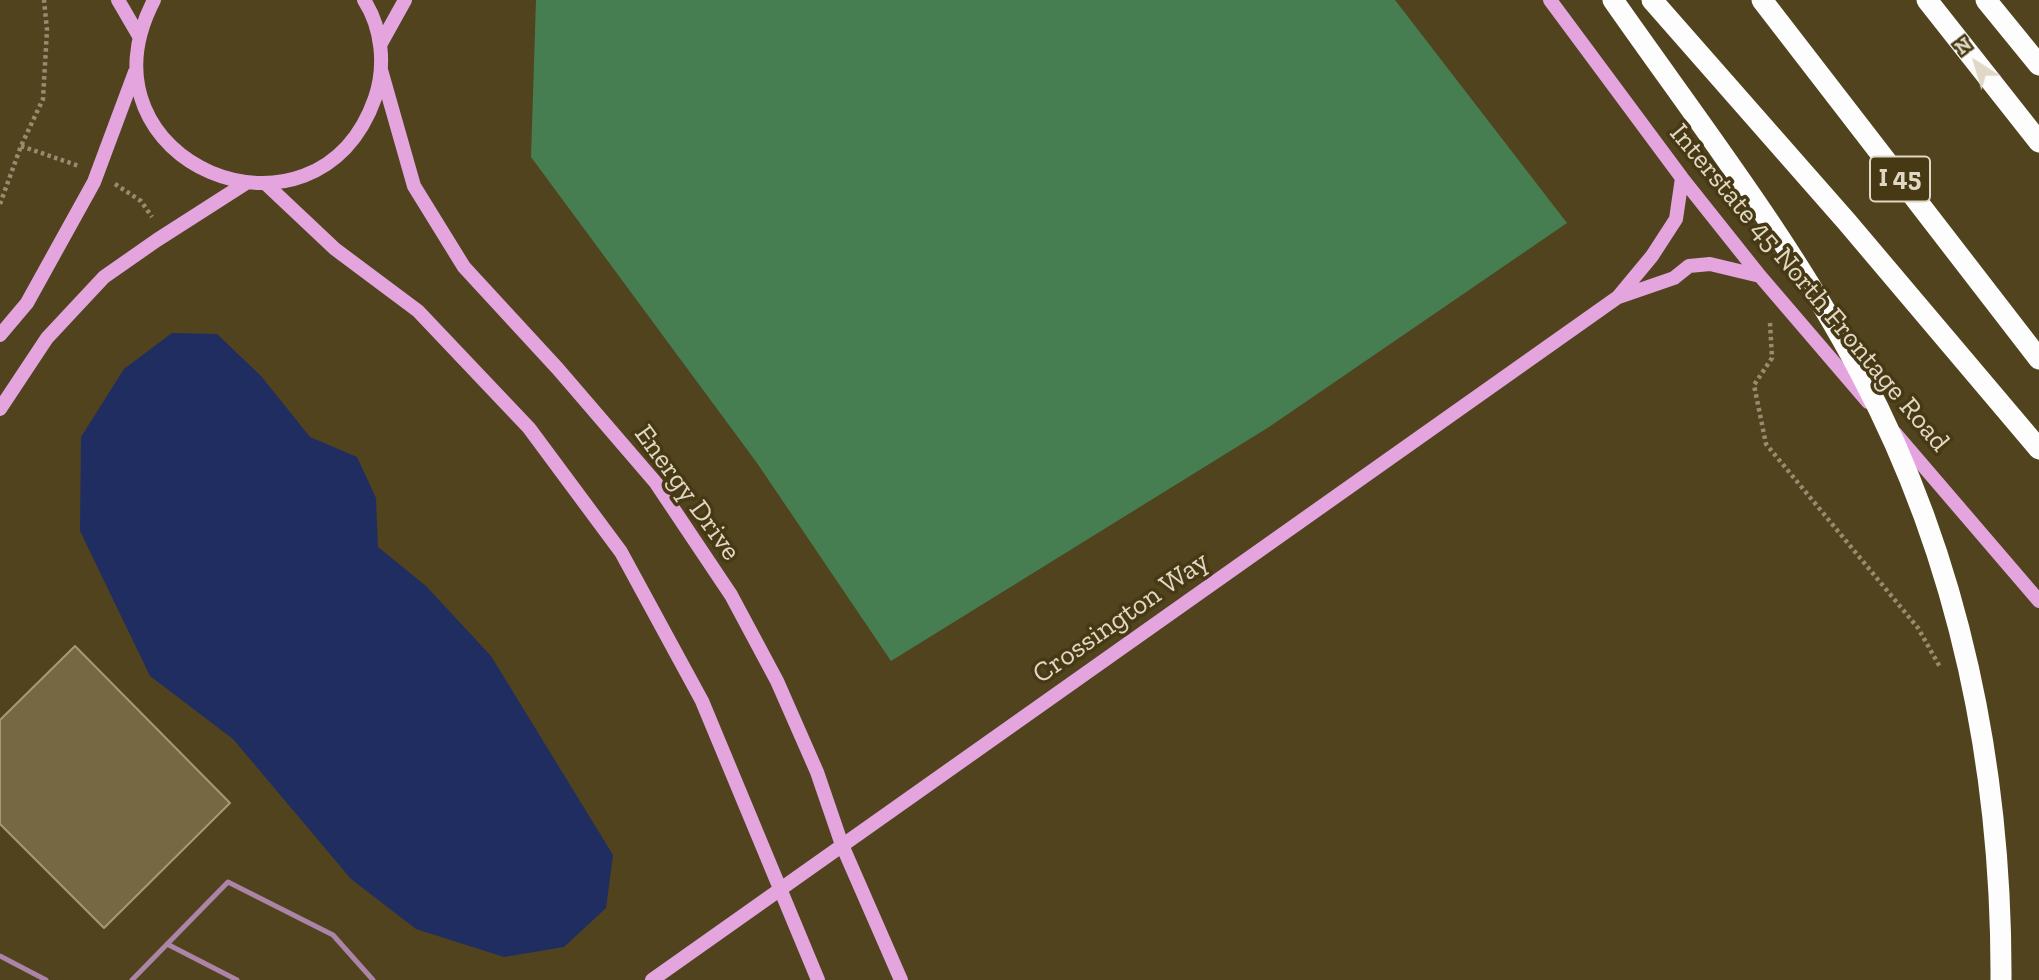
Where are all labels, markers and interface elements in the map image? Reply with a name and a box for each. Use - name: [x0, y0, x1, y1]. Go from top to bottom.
- north arrow: [1941, 28, 2011, 98]
- text: N: [1950, 32, 1976, 59]
- street label: Interstate 45 North Frontage Road: [1662, 117, 1956, 459]
- road number: I 45: [1870, 156, 1930, 202]
- street label: Energy Drive: [627, 419, 747, 567]
- street label: Crossington Way: [1026, 545, 1216, 691]

